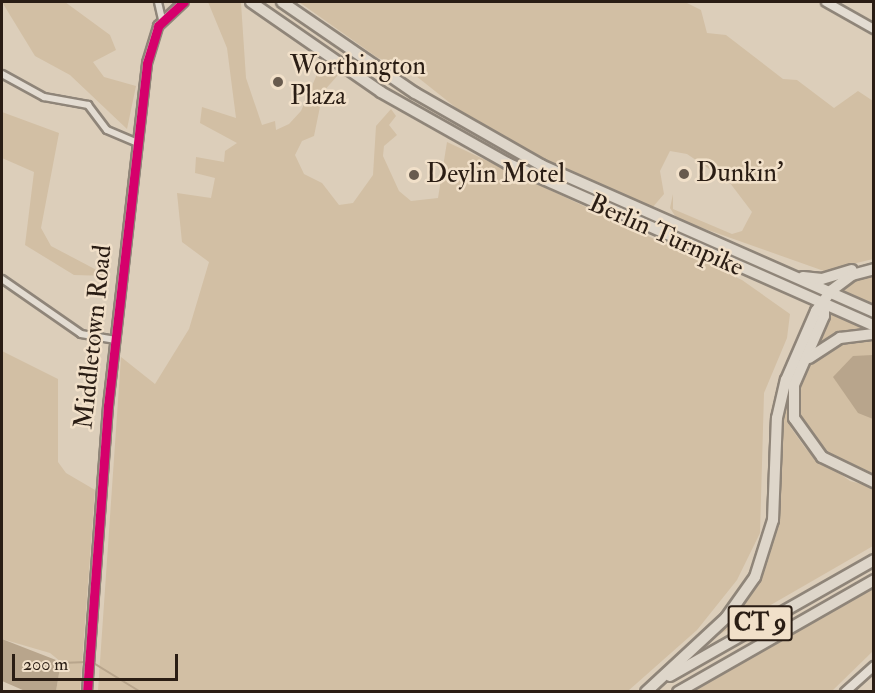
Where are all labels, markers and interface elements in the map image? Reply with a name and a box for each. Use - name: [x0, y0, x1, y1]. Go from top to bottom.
- place label: Worthington Plaza: [290, 51, 426, 112]
- marker: Worthington Plaza: [271, 75, 285, 89]
- place label: Dunkin': [696, 158, 783, 190]
- place label: Deylin Motel: [426, 159, 565, 191]
- marker: Dunkin': [677, 167, 691, 181]
- marker: Deylin Motel: [407, 168, 421, 182]
- street label: Berlin Turnpike: [584, 188, 748, 284]
- street label: Middletown Road: [69, 243, 119, 431]
- road number: CT 9: [727, 602, 793, 644]
- scale bar: [15, 642, 182, 680]
- text: 200 m: [23, 653, 68, 676]

